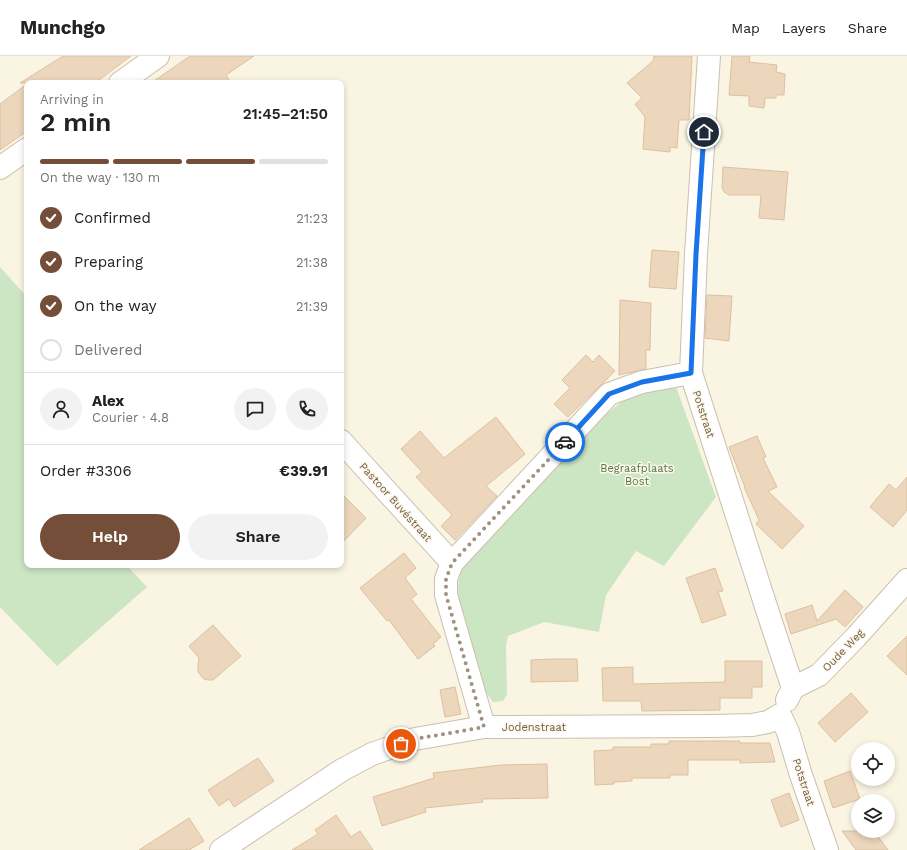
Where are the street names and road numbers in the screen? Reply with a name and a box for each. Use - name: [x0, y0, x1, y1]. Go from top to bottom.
- street label: Potstraat: [690, 389, 717, 440]
- street label: Pastoor Buvéstraat: [357, 460, 435, 545]
- street label: Oude Weg: [820, 626, 867, 674]
- street label: Jodenstraat: [502, 721, 567, 734]
- street label: Potstraat: [790, 757, 817, 808]

